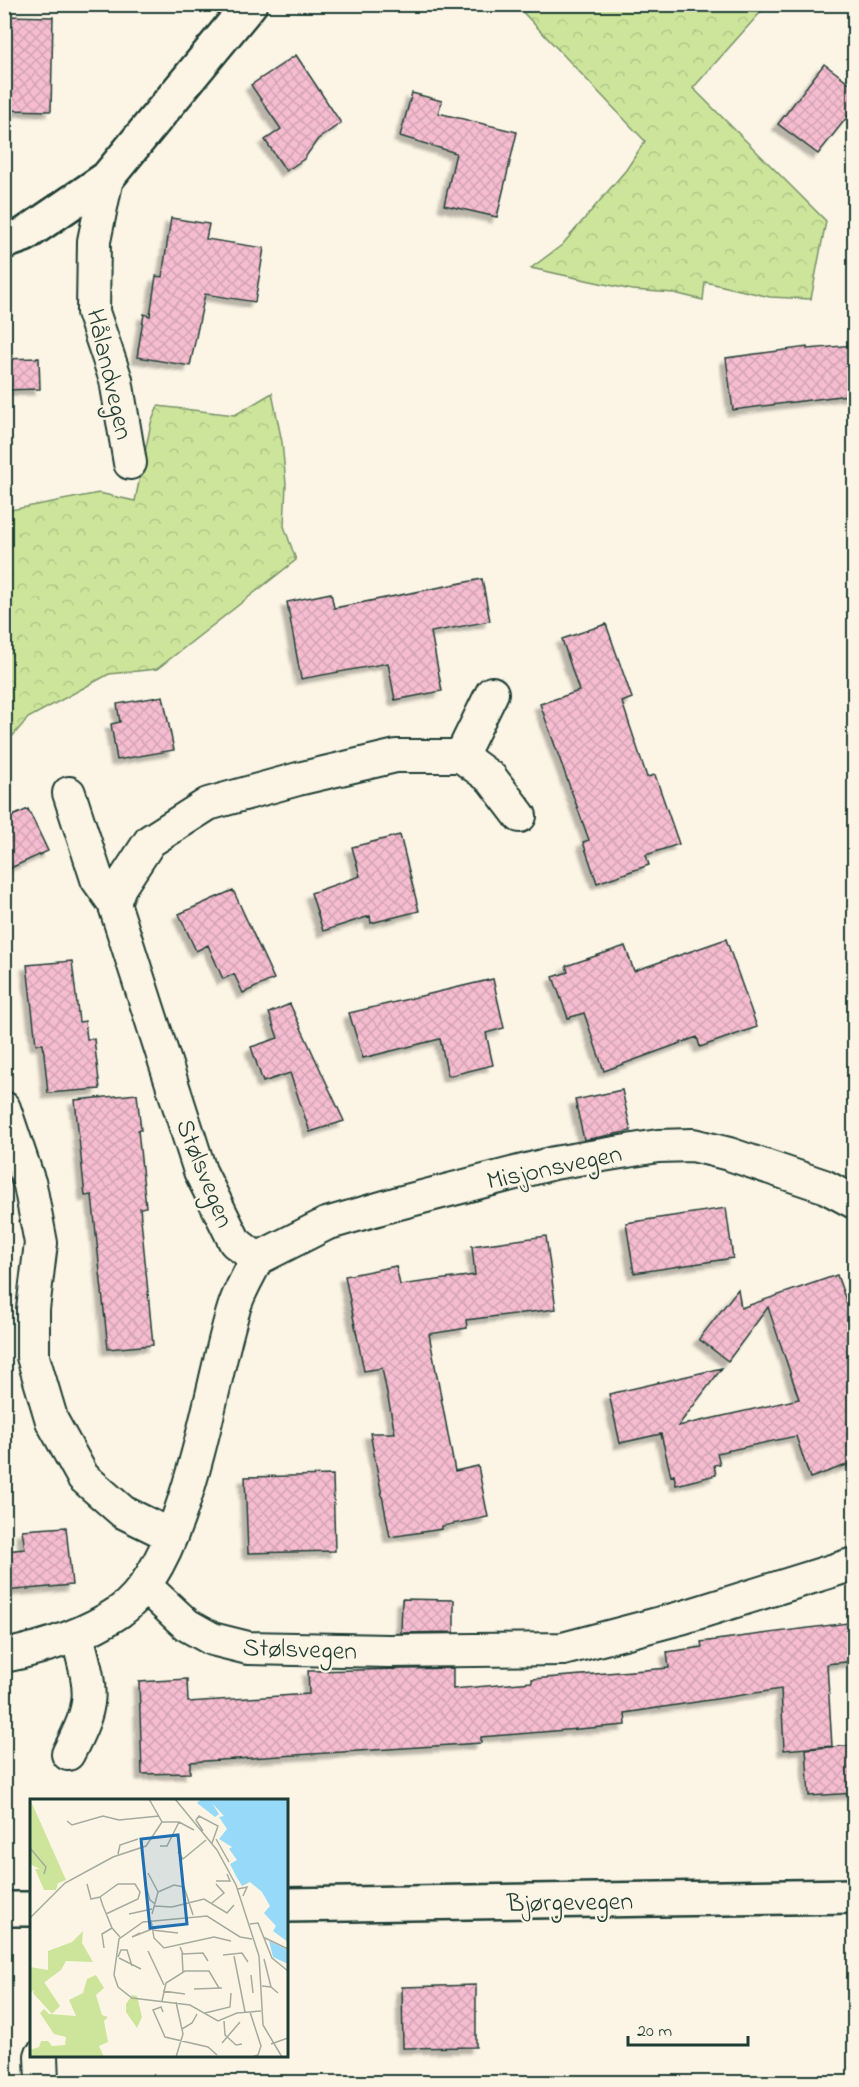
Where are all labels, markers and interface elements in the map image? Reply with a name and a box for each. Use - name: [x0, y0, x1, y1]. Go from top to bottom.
- street label: Hålandvegen: [75, 305, 142, 444]
- street label: Stølsvegen: [164, 1114, 242, 1234]
- street label: Misjonsvegen: [484, 1136, 626, 1202]
- street label: Stølsvegen: [242, 1630, 358, 1672]
- inset map: [30, 1799, 288, 2057]
- street label: Bjørgevegen: [506, 1884, 634, 1924]
- scale bar: [628, 2009, 748, 2047]
- text: 20 m: [637, 2019, 672, 2045]

